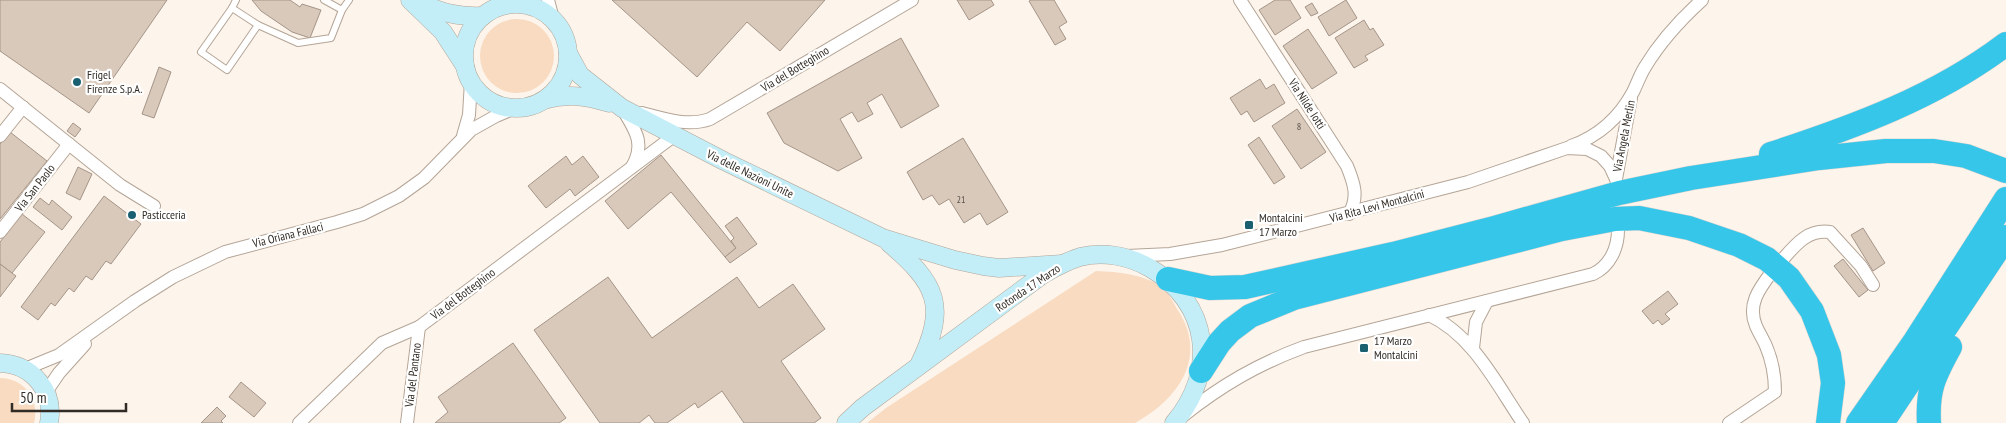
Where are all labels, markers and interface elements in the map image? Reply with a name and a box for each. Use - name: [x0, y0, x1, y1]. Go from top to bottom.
- street label: Via del Botteghino: [757, 42, 831, 95]
- place label: Frigel Firenze S.p.A.: [87, 67, 142, 96]
- street label: Via Nilde Iotti: [1285, 75, 1329, 132]
- marker: Frigel Firenze S.p.A.: [71, 76, 83, 88]
- street label: Via Angela Merlin: [1609, 99, 1638, 174]
- house number: 8: [1297, 120, 1301, 133]
- street label: Via delle Nazioni Unite: [703, 146, 796, 201]
- street label: Via San Paolo: [11, 161, 58, 215]
- street label: Via Rita Levi Montalcini: [1327, 186, 1426, 226]
- house number: 21: [957, 193, 966, 206]
- place label: Pasticceria: [142, 207, 186, 222]
- marker: Pasticceria: [126, 209, 138, 221]
- place label: Montalcini 17 Marzo: [1259, 210, 1303, 239]
- street label: Via Oriana Fallaci: [250, 218, 325, 251]
- marker: Montalcini 17 Marzo: [1243, 219, 1255, 231]
- street label: Rotonda 17 Marzo: [993, 261, 1063, 315]
- street label: Via del Botteghino: [427, 265, 498, 323]
- place label: 17 Marzo Montalcini: [1374, 333, 1418, 362]
- street label: Via del Pantano: [401, 342, 424, 409]
- marker: 17 Marzo Montalcini: [1358, 342, 1370, 354]
- scale bar: [12, 380, 126, 412]
- text: 50 m: [20, 388, 46, 407]

